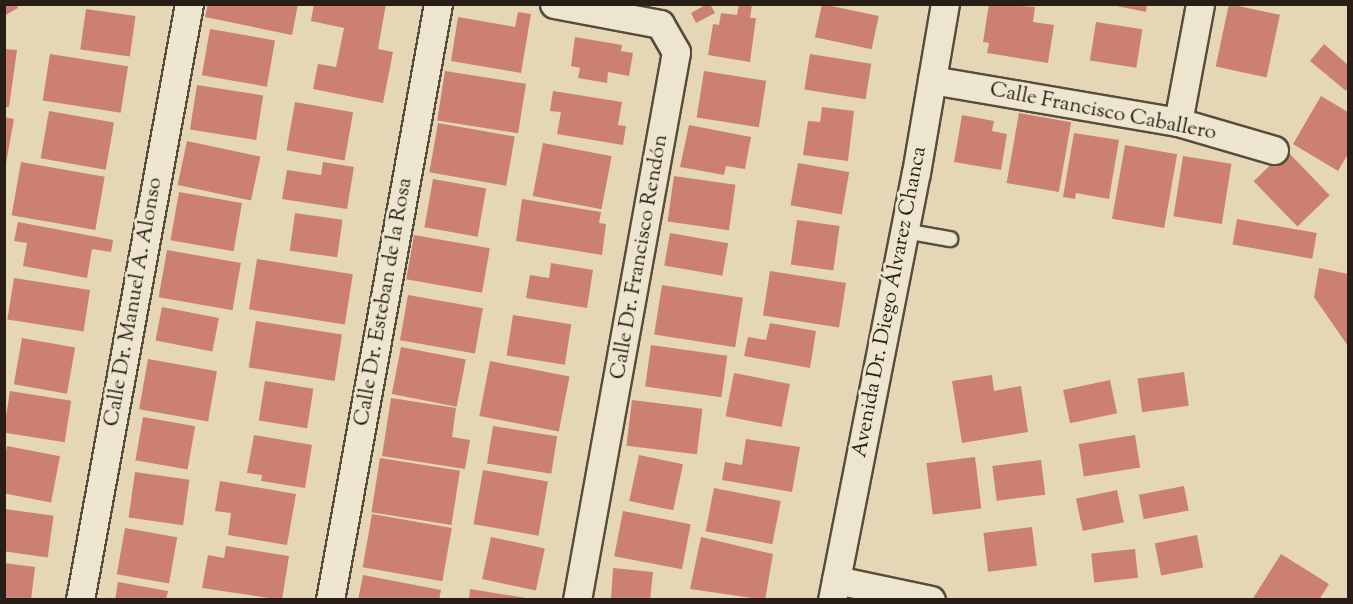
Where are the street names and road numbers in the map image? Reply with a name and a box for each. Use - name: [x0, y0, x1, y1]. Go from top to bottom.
- street label: Calle Francisco Caballero: [988, 78, 1218, 146]
- street label: Calle Dr. Francisco Rendón: [606, 132, 674, 382]
- street label: Avenida Dr. Diego Álvarez Chanca: [847, 144, 933, 460]
- street label: Calle Dr. Manuel A. Alonso: [100, 175, 168, 429]
- street label: Calle Dr. Esteban de la Rosa: [350, 176, 418, 428]

